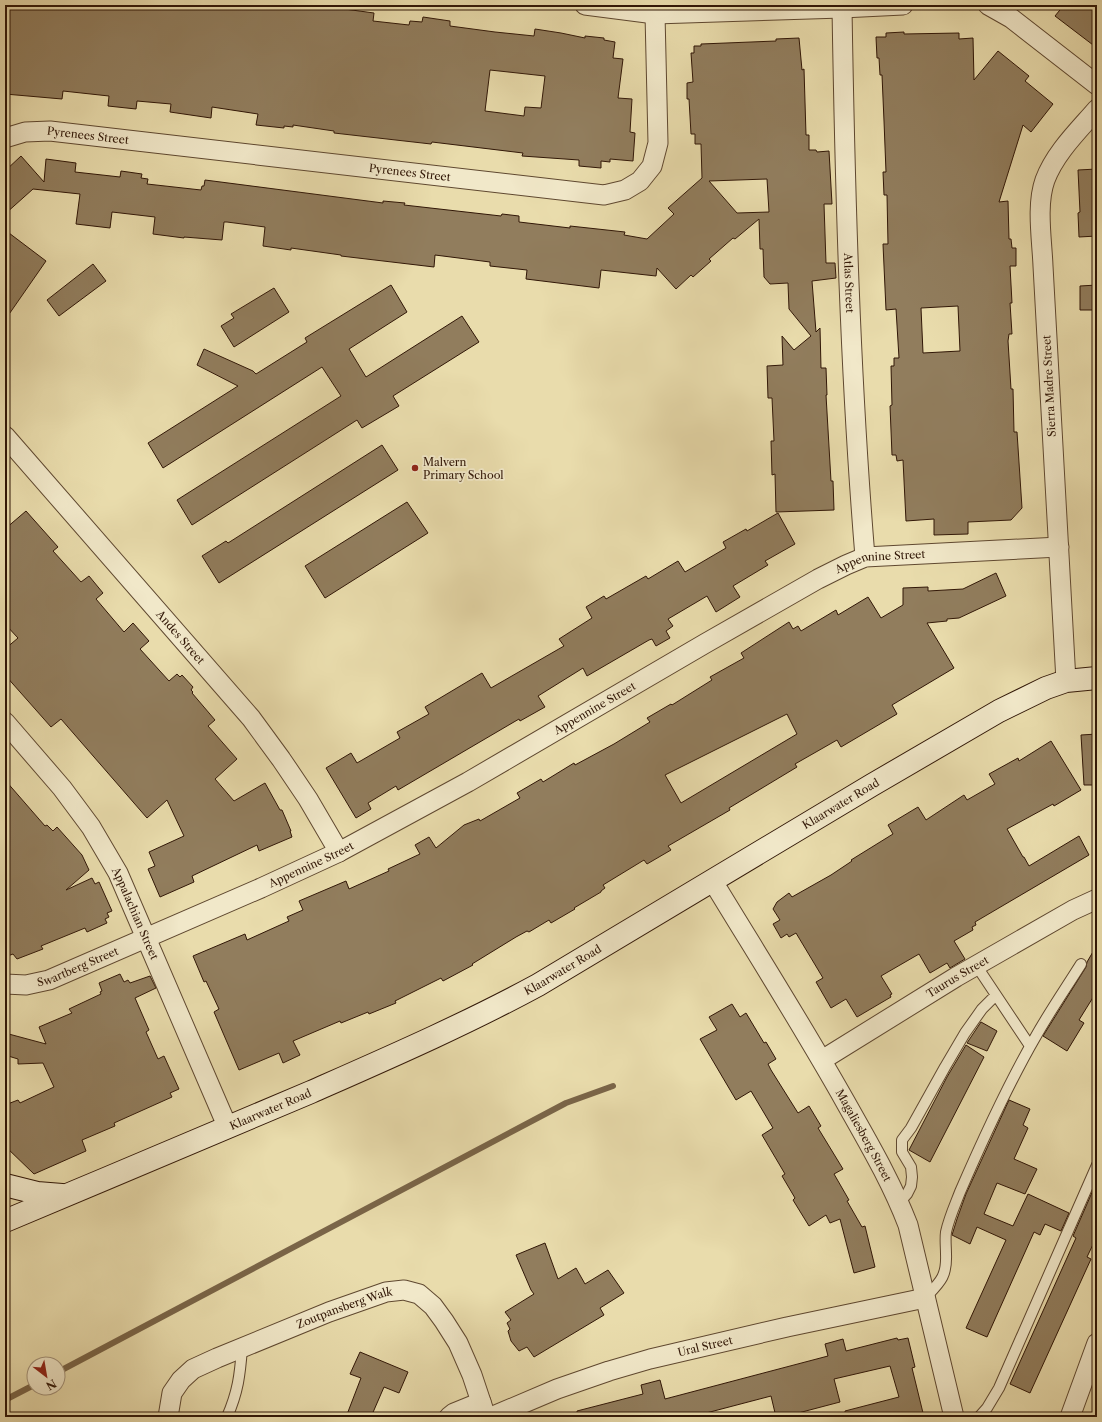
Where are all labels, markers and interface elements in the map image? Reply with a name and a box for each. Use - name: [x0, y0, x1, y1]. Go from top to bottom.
- street label: Pyrenees Street: [46, 124, 130, 147]
- street label: Pyrenees Street: [368, 161, 451, 184]
- street label: Atlas Street: [841, 252, 857, 313]
- street label: Sierra Madre Street: [1039, 335, 1059, 437]
- place label: Malvern Primary School: [423, 455, 504, 482]
- marker: Malvern Primary School: [410, 463, 420, 473]
- street label: Appennine Street: [832, 547, 926, 577]
- street label: Andes Street: [153, 607, 208, 667]
- street label: Appennine Street: [550, 679, 638, 738]
- street label: Klaarwater Road: [800, 775, 882, 832]
- street label: Appennine Street: [266, 838, 356, 891]
- street label: Appalachian Street: [108, 863, 162, 962]
- street label: Klaarwater Road: [522, 942, 604, 998]
- street label: Swartberg Street: [36, 944, 121, 989]
- street label: Taurus Street: [924, 953, 991, 1001]
- street label: Klaarwater Road: [227, 1086, 314, 1133]
- street label: Magaliesberg Street: [833, 1087, 895, 1184]
- street label: Zoutpansberg Walk: [294, 1284, 394, 1332]
- street label: Ural Street: [676, 1333, 734, 1359]
- north arrow: [26, 1356, 66, 1396]
- text: N: [43, 1376, 59, 1393]

